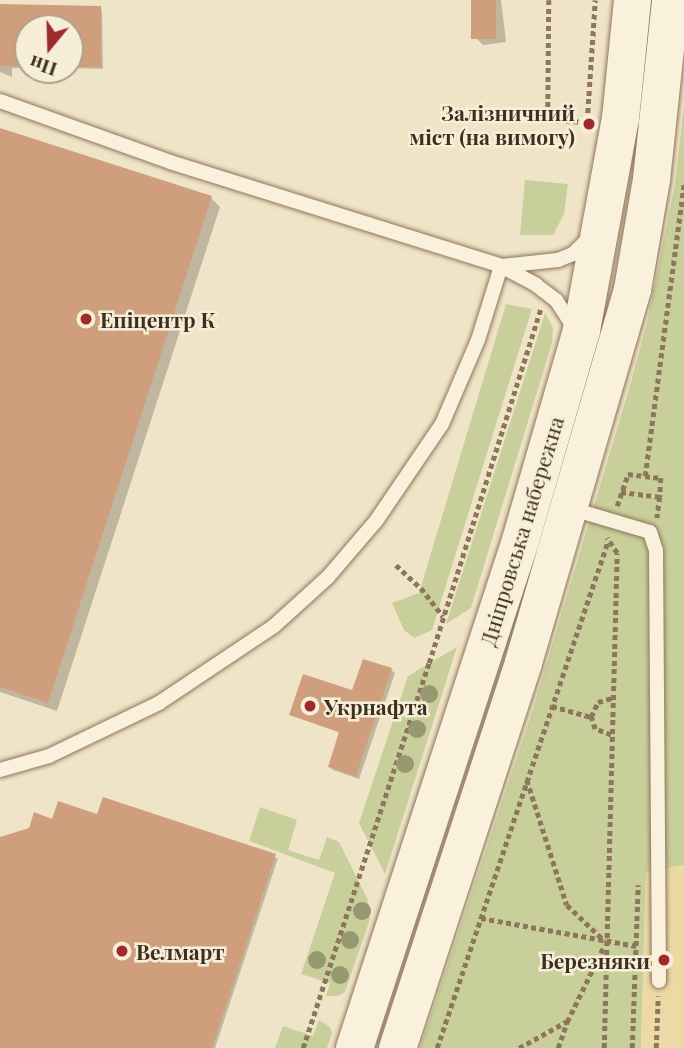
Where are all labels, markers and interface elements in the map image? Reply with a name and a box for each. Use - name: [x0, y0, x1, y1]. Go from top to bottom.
- north arrow: [14, 14, 84, 84]
- text: Пн: [26, 50, 60, 84]
- place label: Залізничний міст (на вимогу): [410, 99, 575, 149]
- marker: Залізничний міст (на вимогу): [581, 116, 597, 132]
- place label: Епіцентр К: [100, 306, 216, 332]
- marker: Епіцентр К: [78, 311, 94, 327]
- street label: Дніпровська набережна: [474, 413, 568, 649]
- place label: Укрнафта: [324, 693, 428, 719]
- marker: Укрнафта: [302, 698, 318, 714]
- place label: Велмарт: [136, 938, 225, 964]
- marker: Велмарт: [114, 943, 130, 959]
- place label: Березняки: [540, 947, 650, 973]
- marker: Березняки: [656, 952, 672, 968]

